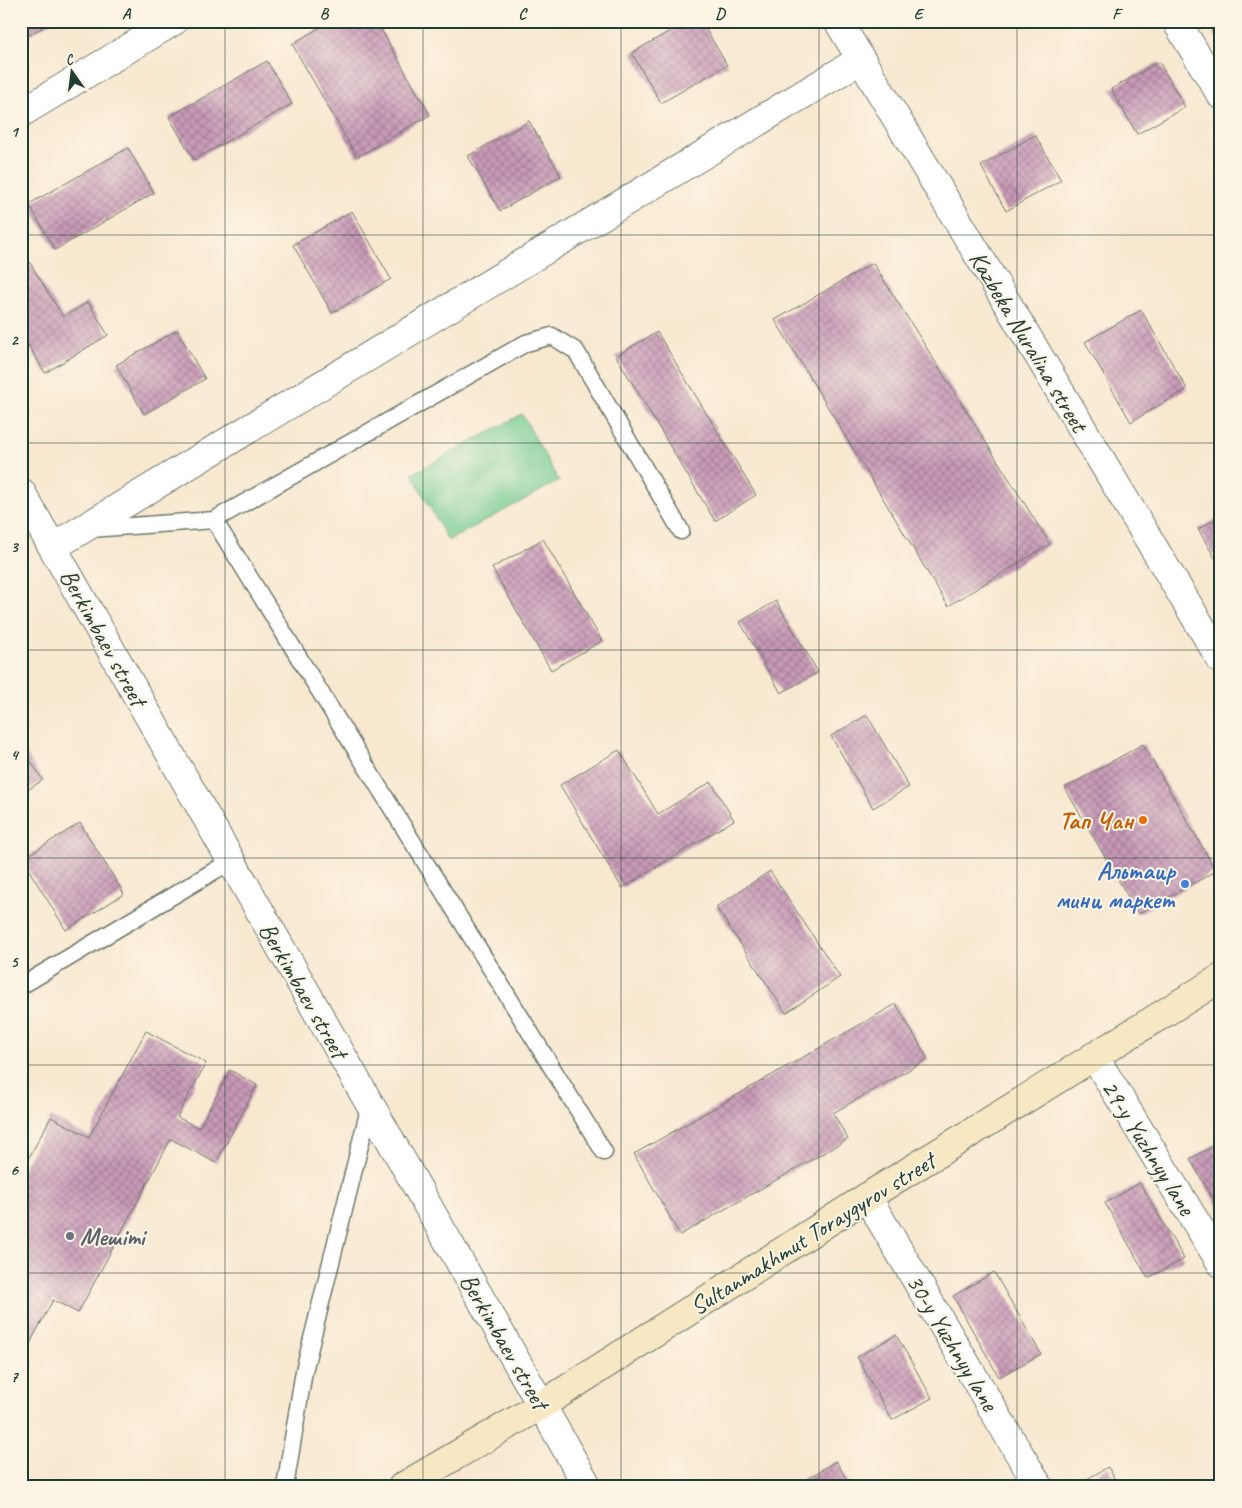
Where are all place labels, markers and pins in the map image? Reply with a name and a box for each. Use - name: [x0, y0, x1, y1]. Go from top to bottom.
- place label: Тап Чан: [1059, 805, 1135, 837]
- marker: Тап Чан: [1137, 814, 1149, 826]
- place label: Альтаир мини маркет: [1055, 855, 1177, 916]
- marker: Альтаир мини маркет: [1179, 878, 1191, 890]
- place label: Мешіті: [80, 1221, 148, 1253]
- marker: Мешіті: [64, 1230, 76, 1242]

